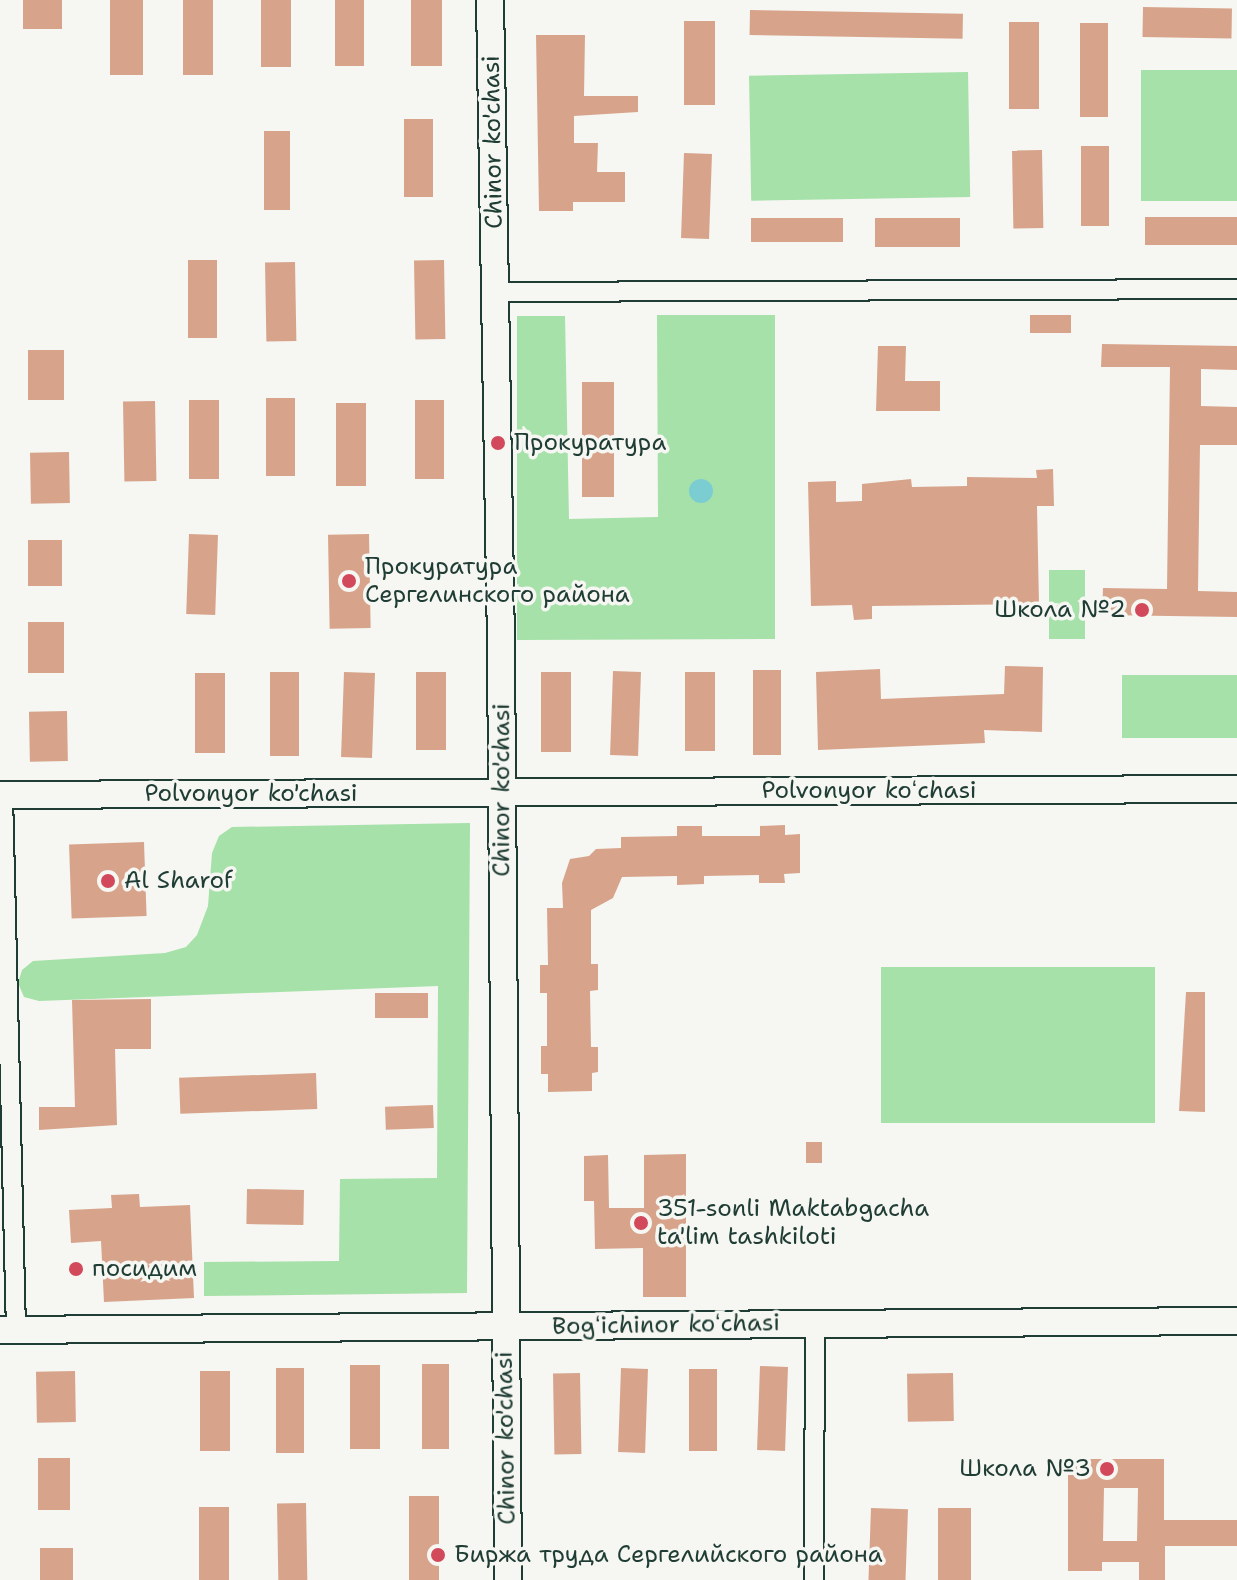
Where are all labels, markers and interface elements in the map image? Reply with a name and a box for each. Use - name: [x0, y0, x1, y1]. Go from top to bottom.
- street label: Chinor ko'chasi: [477, 55, 509, 229]
- place label: Прокуратура: [514, 429, 666, 457]
- marker: Прокуратура: [489, 434, 507, 452]
- place label: Прокуратура Сергелинского района: [365, 553, 630, 609]
- marker: Прокуратура Сергелинского района: [340, 572, 358, 590]
- place label: Школа №2: [994, 596, 1126, 624]
- marker: Школа №2: [1133, 601, 1151, 619]
- street label: Chinor ko'chasi: [488, 703, 516, 877]
- street label: Polvonyor koʻchasi: [761, 777, 977, 805]
- street label: Polvonyor ko'chasi: [144, 780, 358, 808]
- place label: Al Sharof: [124, 867, 233, 895]
- marker: Al Sharof: [99, 872, 117, 890]
- place label: 351-sonli Maktabgacha ta'lim tashkiloti: [657, 1195, 929, 1251]
- marker: 351-sonli Maktabgacha ta'lim tashkiloti: [632, 1214, 650, 1232]
- place label: посидим: [92, 1255, 197, 1283]
- marker: посидим: [67, 1260, 85, 1278]
- street label: Bogʻichinor koʻchasi: [552, 1309, 780, 1341]
- street label: Chinor ko'chasi: [490, 1351, 522, 1525]
- place label: Школа №3: [959, 1455, 1091, 1483]
- marker: Школа №3: [1098, 1460, 1116, 1478]
- place label: Биржа труда Сергелийского района: [454, 1541, 883, 1569]
- marker: Биржа труда Сергелийского района: [429, 1546, 447, 1564]

